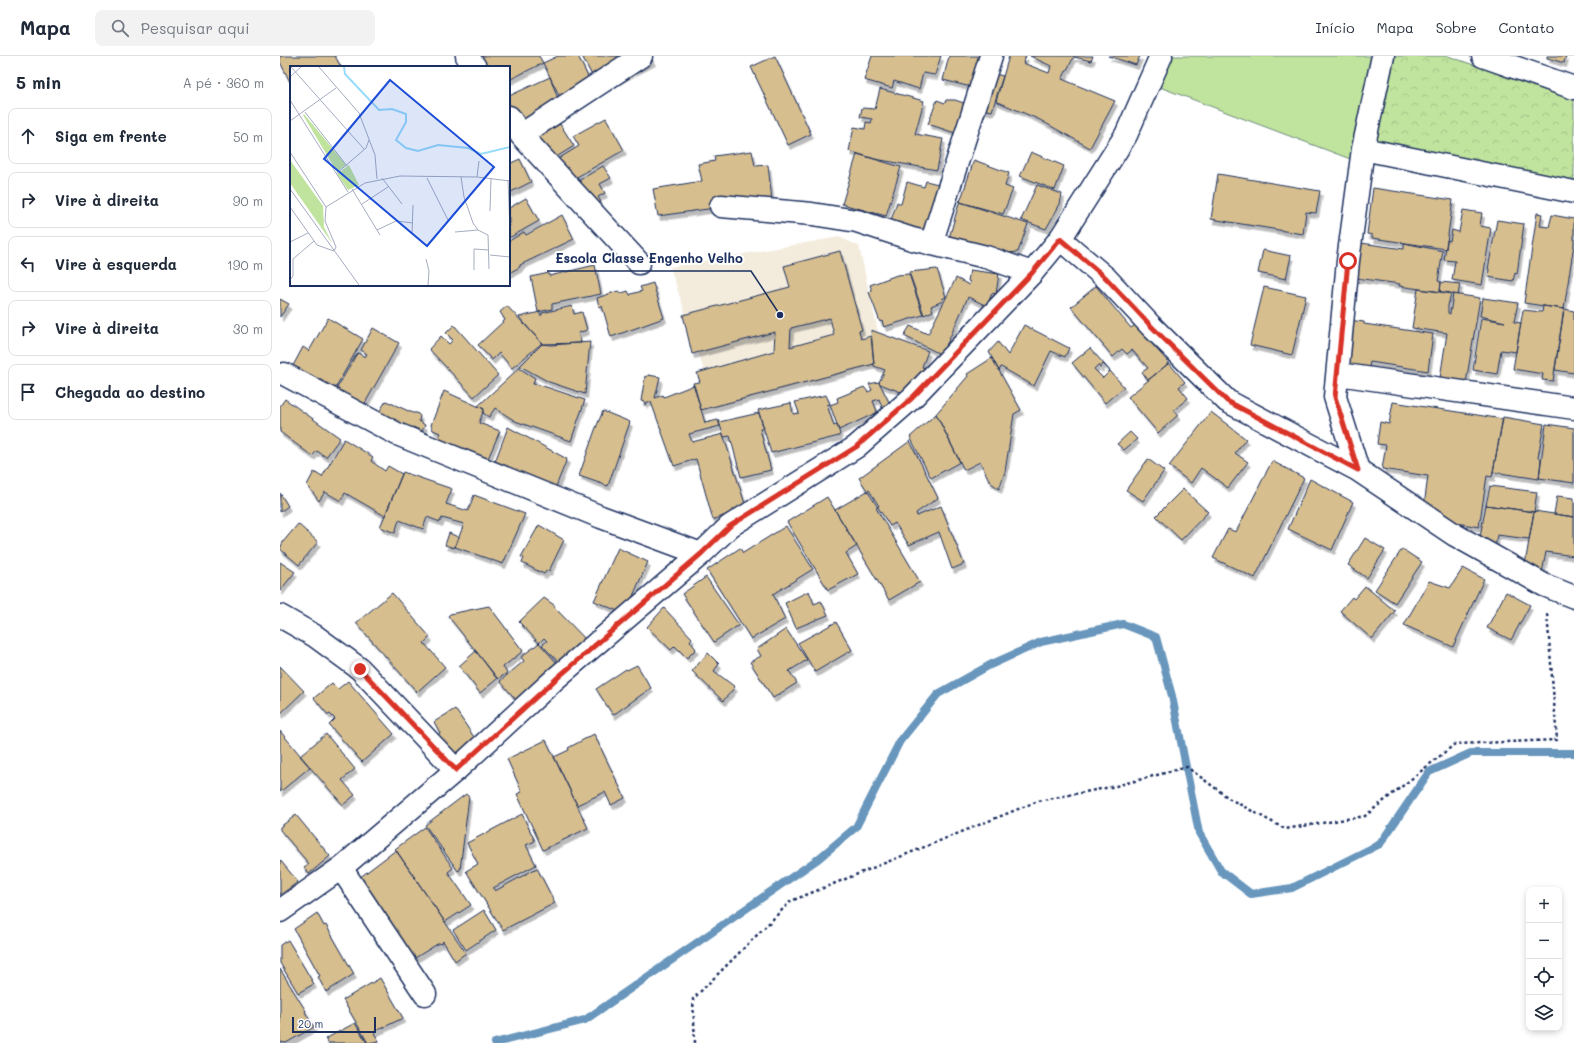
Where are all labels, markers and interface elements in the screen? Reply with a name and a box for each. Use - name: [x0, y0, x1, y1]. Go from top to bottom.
- search box: [95, 10, 375, 46]
- text: Mapa: [20, 15, 71, 40]
- icon: search: [109, 17, 131, 39]
- text: Pesquisar aqui: [141, 18, 250, 38]
- text: Início: [1315, 18, 1355, 37]
- text: Mapa: [1377, 18, 1414, 37]
- text: Sobre: [1436, 18, 1477, 37]
- text: Contato: [1499, 18, 1554, 37]
- inset map: [290, 66, 510, 286]
- text: 5 min: [16, 71, 61, 93]
- text: A pé · 360 m: [183, 74, 264, 91]
- icon: ahead: [17, 125, 39, 147]
- text: Siga em frente: [55, 126, 167, 146]
- text: 50 m: [233, 128, 263, 145]
- icon: right: [17, 189, 39, 211]
- text: Vire à direita: [55, 190, 159, 210]
- text: 90 m: [233, 192, 263, 209]
- callout: Escola Classe Engenho Velho: [547, 246, 751, 271]
- text: Escola Classe Engenho Velho: [555, 249, 743, 266]
- route start: [1339, 252, 1357, 270]
- icon: left: [17, 253, 39, 275]
- text: Vire à esquerda: [55, 254, 177, 274]
- text: 190 m: [227, 256, 263, 273]
- icon: right: [17, 317, 39, 339]
- text: Vire à direita: [55, 318, 159, 338]
- text: 30 m: [233, 320, 263, 337]
- icon: arrive: [17, 381, 39, 403]
- text: Chegada ao destino: [55, 382, 205, 402]
- route end: [351, 660, 369, 678]
- map controls: [1526, 887, 1562, 1031]
- button: +: [1526, 887, 1562, 923]
- button: −: [1526, 923, 1562, 959]
- button: locate: [1526, 959, 1562, 995]
- button: layers: [1526, 995, 1562, 1031]
- scale bar: [292, 1015, 376, 1034]
- text: 20 m: [298, 1016, 323, 1031]

